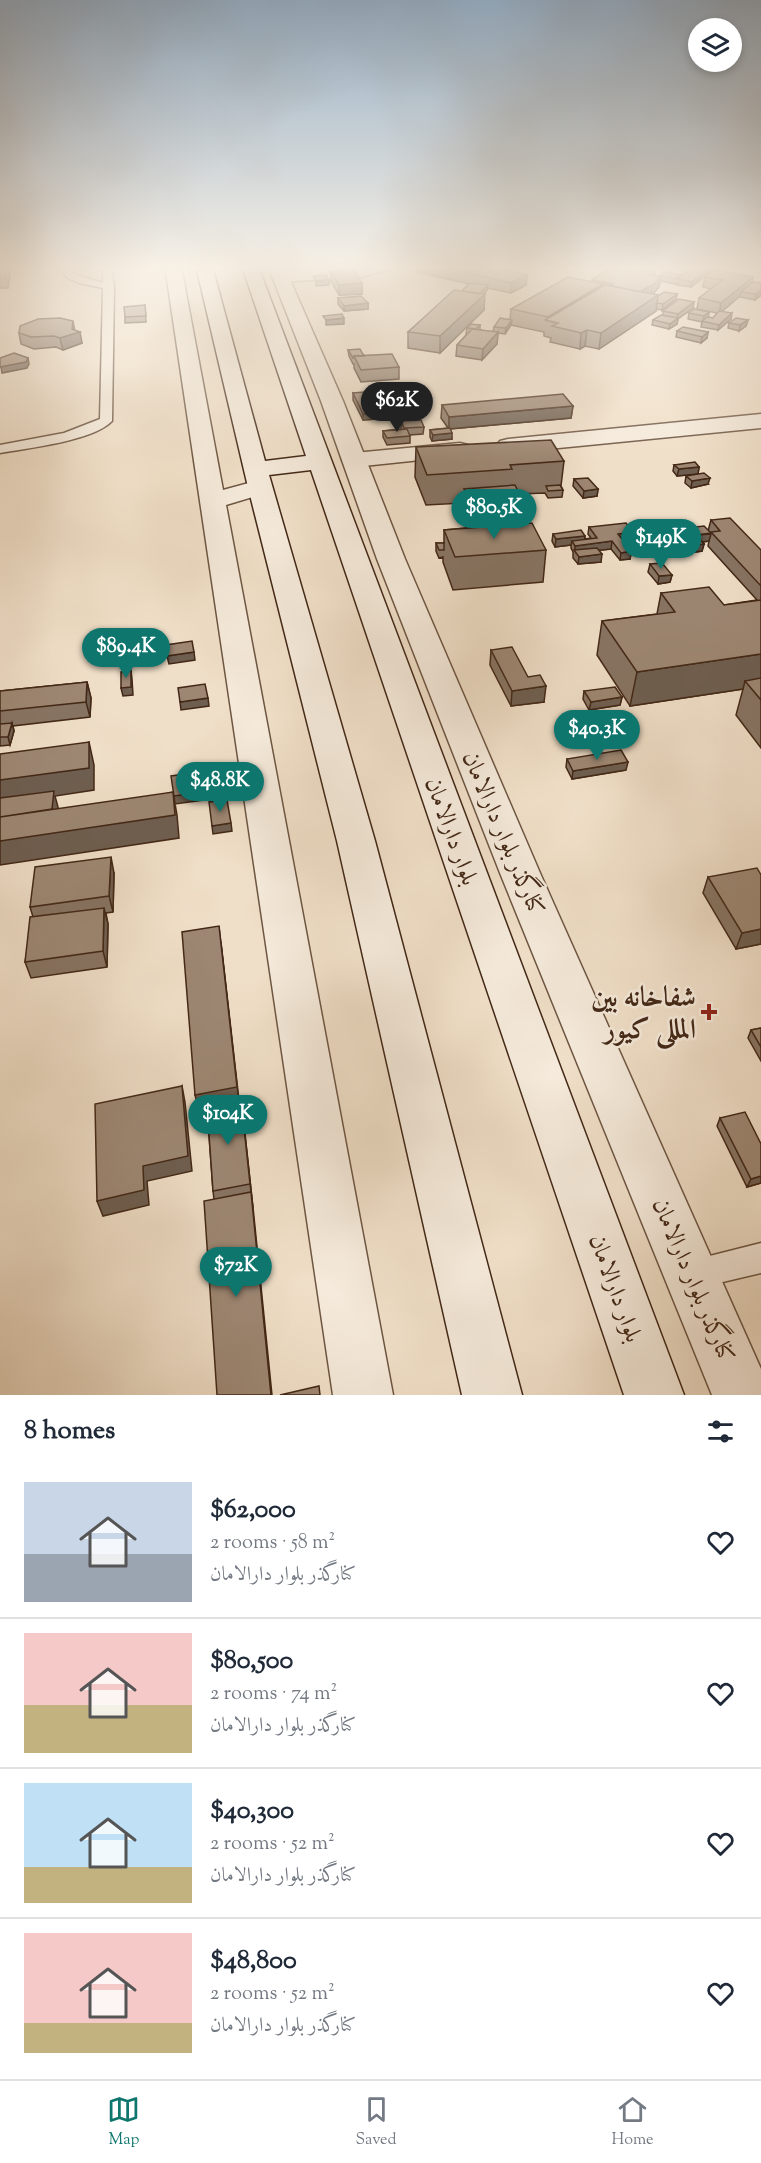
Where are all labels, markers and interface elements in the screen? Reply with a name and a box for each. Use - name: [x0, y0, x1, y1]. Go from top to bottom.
- map controls: [688, 18, 742, 72]
- button: layers: [688, 18, 742, 72]
- pin: $62K: [361, 382, 433, 433]
- text: $62K: [375, 387, 419, 416]
- pin: $80.5K: [445, 489, 543, 540]
- text: $80.5K: [465, 494, 523, 523]
- pin: $149K: [619, 519, 703, 570]
- text: $149K: [635, 524, 687, 553]
- pin: $89.4K: [77, 628, 175, 679]
- text: $89.4K: [96, 633, 156, 662]
- pin: $40.3K: [548, 710, 646, 761]
- text: $40.3K: [568, 715, 626, 744]
- street label: کنارگذر بلوار دارالامان: [452, 746, 554, 921]
- pin: $48.8K: [171, 762, 269, 813]
- text: $48.8K: [190, 767, 250, 796]
- street label: بلوار دارالامان: [415, 773, 485, 891]
- place label: شفاخانه بین المللی کیور: [591, 979, 696, 1051]
- marker: شفاخانه بین المللی کیور: [700, 1003, 718, 1021]
- pin: $104K: [186, 1095, 270, 1146]
- text: $104K: [202, 1100, 254, 1129]
- street label: کنارگذر بلوار دارالامان: [642, 1193, 744, 1368]
- street label: بلوار دارالامان: [579, 1230, 649, 1348]
- pin: $72K: [200, 1247, 272, 1298]
- text: $72K: [214, 1252, 258, 1281]
- text: 8 homes: [24, 1413, 115, 1450]
- icon: filters: [704, 1415, 737, 1448]
- text: $62,000: [210, 1492, 296, 1529]
- icon: home: [72, 1506, 144, 1578]
- icon: heart: [704, 1526, 737, 1559]
- text: 2 rooms · 58 m²: [210, 1529, 335, 1558]
- text: کنارگذر بلوار دارالامان: [210, 1561, 356, 1590]
- text: $80,500: [210, 1643, 293, 1680]
- icon: home: [72, 1657, 144, 1729]
- icon: heart: [704, 1677, 737, 1710]
- text: 2 rooms · 74 m²: [210, 1680, 337, 1709]
- text: کنارگذر بلوار دارالامان: [210, 1712, 356, 1741]
- text: $40,300: [210, 1793, 294, 1830]
- icon: home: [72, 1807, 144, 1879]
- icon: heart: [704, 1827, 737, 1860]
- text: 2 rooms · 52 m²: [210, 1830, 335, 1859]
- text: کنارگذر بلوار دارالامان: [210, 1862, 356, 1891]
- text: $48,800: [210, 1943, 297, 1980]
- icon: home: [72, 1957, 144, 2029]
- icon: heart: [704, 1977, 737, 2010]
- text: 2 rooms · 52 m²: [210, 1980, 335, 2009]
- text: کنارگذر بلوار دارالامان: [210, 2012, 356, 2041]
- tab: Map: [107, 2093, 140, 2152]
- tab: Saved: [355, 2093, 397, 2152]
- tab: Home: [612, 2093, 653, 2152]

